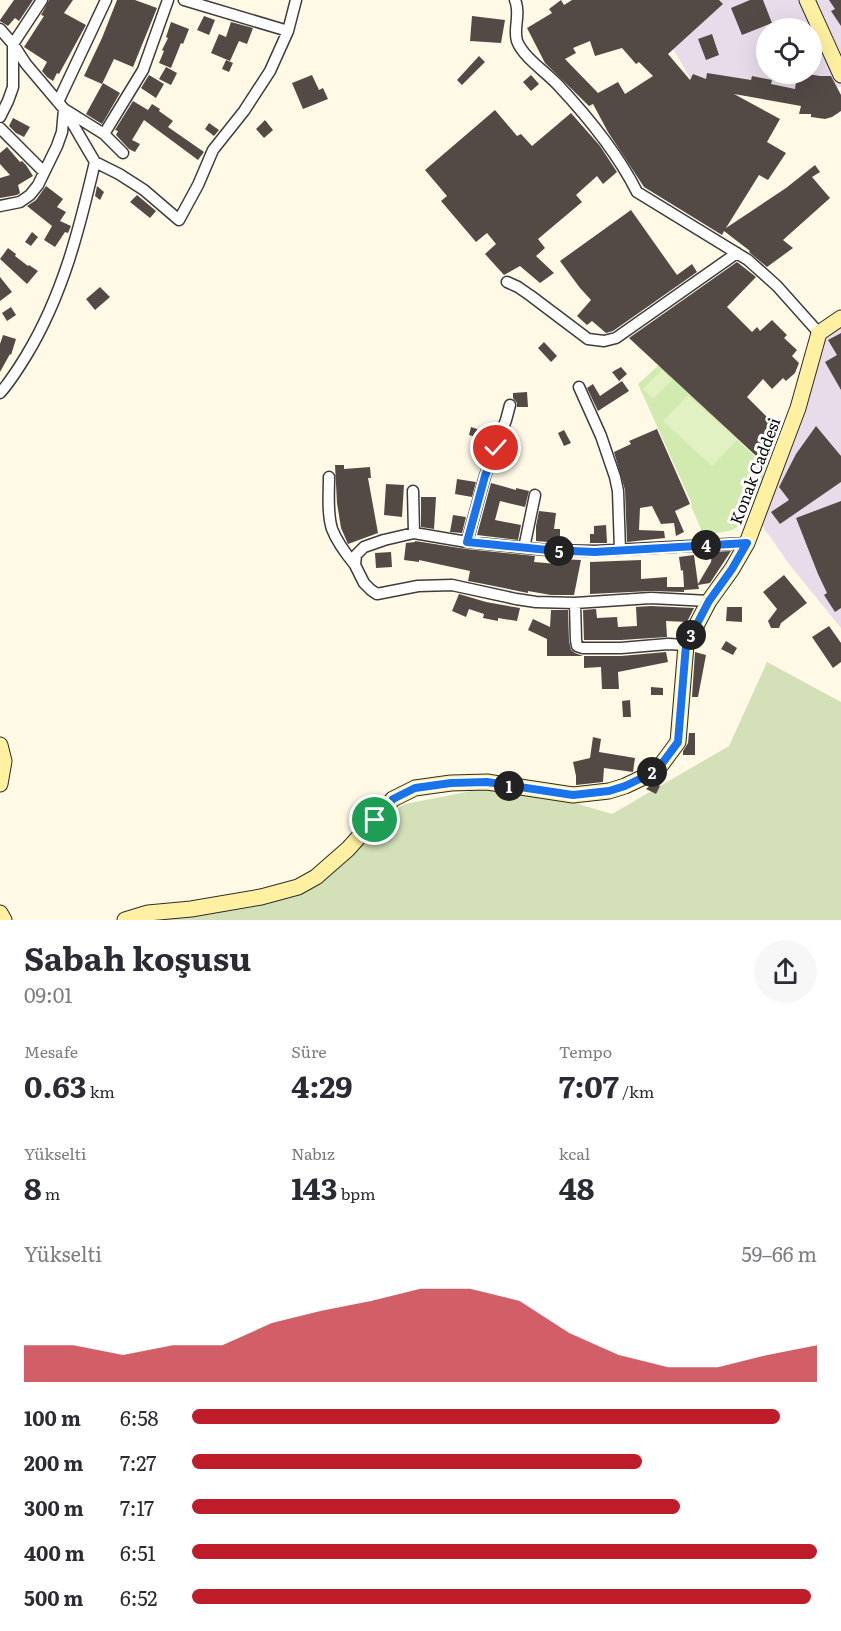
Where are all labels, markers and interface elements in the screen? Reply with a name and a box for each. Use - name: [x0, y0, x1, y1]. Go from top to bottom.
- map controls: [756, 18, 822, 84]
- button: locate: [756, 18, 822, 84]
- street label: Konak Caddesi: [723, 414, 785, 527]
- pin: [470, 422, 521, 473]
- icon: check: [479, 431, 512, 464]
- pin: 4: [691, 530, 721, 560]
- text: 4: [701, 533, 711, 557]
- pin: 5: [544, 536, 574, 566]
- text: 5: [555, 539, 563, 563]
- pin: 3: [676, 620, 706, 650]
- text: 3: [687, 623, 695, 647]
- pin: 2: [637, 757, 667, 787]
- text: 2: [648, 760, 656, 784]
- pin: 1: [494, 771, 524, 801]
- text: 1: [506, 774, 512, 798]
- pin: [349, 794, 400, 845]
- icon: arrive: [358, 803, 391, 836]
- text: Sabah koşusu: [24, 932, 251, 981]
- button: share: [754, 940, 817, 1003]
- text: 09:01: [24, 979, 72, 1009]
- text: Mesafe: [24, 1039, 78, 1063]
- text: Süre: [291, 1039, 327, 1063]
- text: Tempo: [559, 1039, 612, 1063]
- text: 0.63: [24, 1063, 86, 1107]
- text: 4:29: [291, 1063, 353, 1107]
- text: 7:07: [559, 1063, 619, 1107]
- text: km: [86, 1079, 115, 1103]
- text: /km: [619, 1079, 654, 1103]
- text: Yükselti: [24, 1141, 86, 1165]
- text: Nabız: [291, 1141, 335, 1165]
- text: kcal: [559, 1141, 590, 1165]
- text: 8: [24, 1165, 42, 1209]
- text: 143: [291, 1165, 337, 1209]
- text: 48: [559, 1165, 594, 1209]
- text: m: [42, 1181, 60, 1205]
- text: bpm: [337, 1181, 375, 1205]
- text: Yükselti: [24, 1238, 102, 1268]
- text: 59–66 m: [742, 1238, 817, 1268]
- text: 100 m: [24, 1402, 81, 1432]
- text: 6:58: [120, 1402, 159, 1432]
- text: 200 m: [24, 1447, 83, 1477]
- text: 7:27: [120, 1447, 156, 1477]
- text: 300 m: [24, 1492, 84, 1522]
- text: 7:17: [120, 1492, 154, 1522]
- text: 400 m: [24, 1537, 85, 1567]
- text: 6:51: [120, 1537, 156, 1567]
- text: 500 m: [24, 1582, 83, 1612]
- text: 6:52: [120, 1582, 158, 1612]

